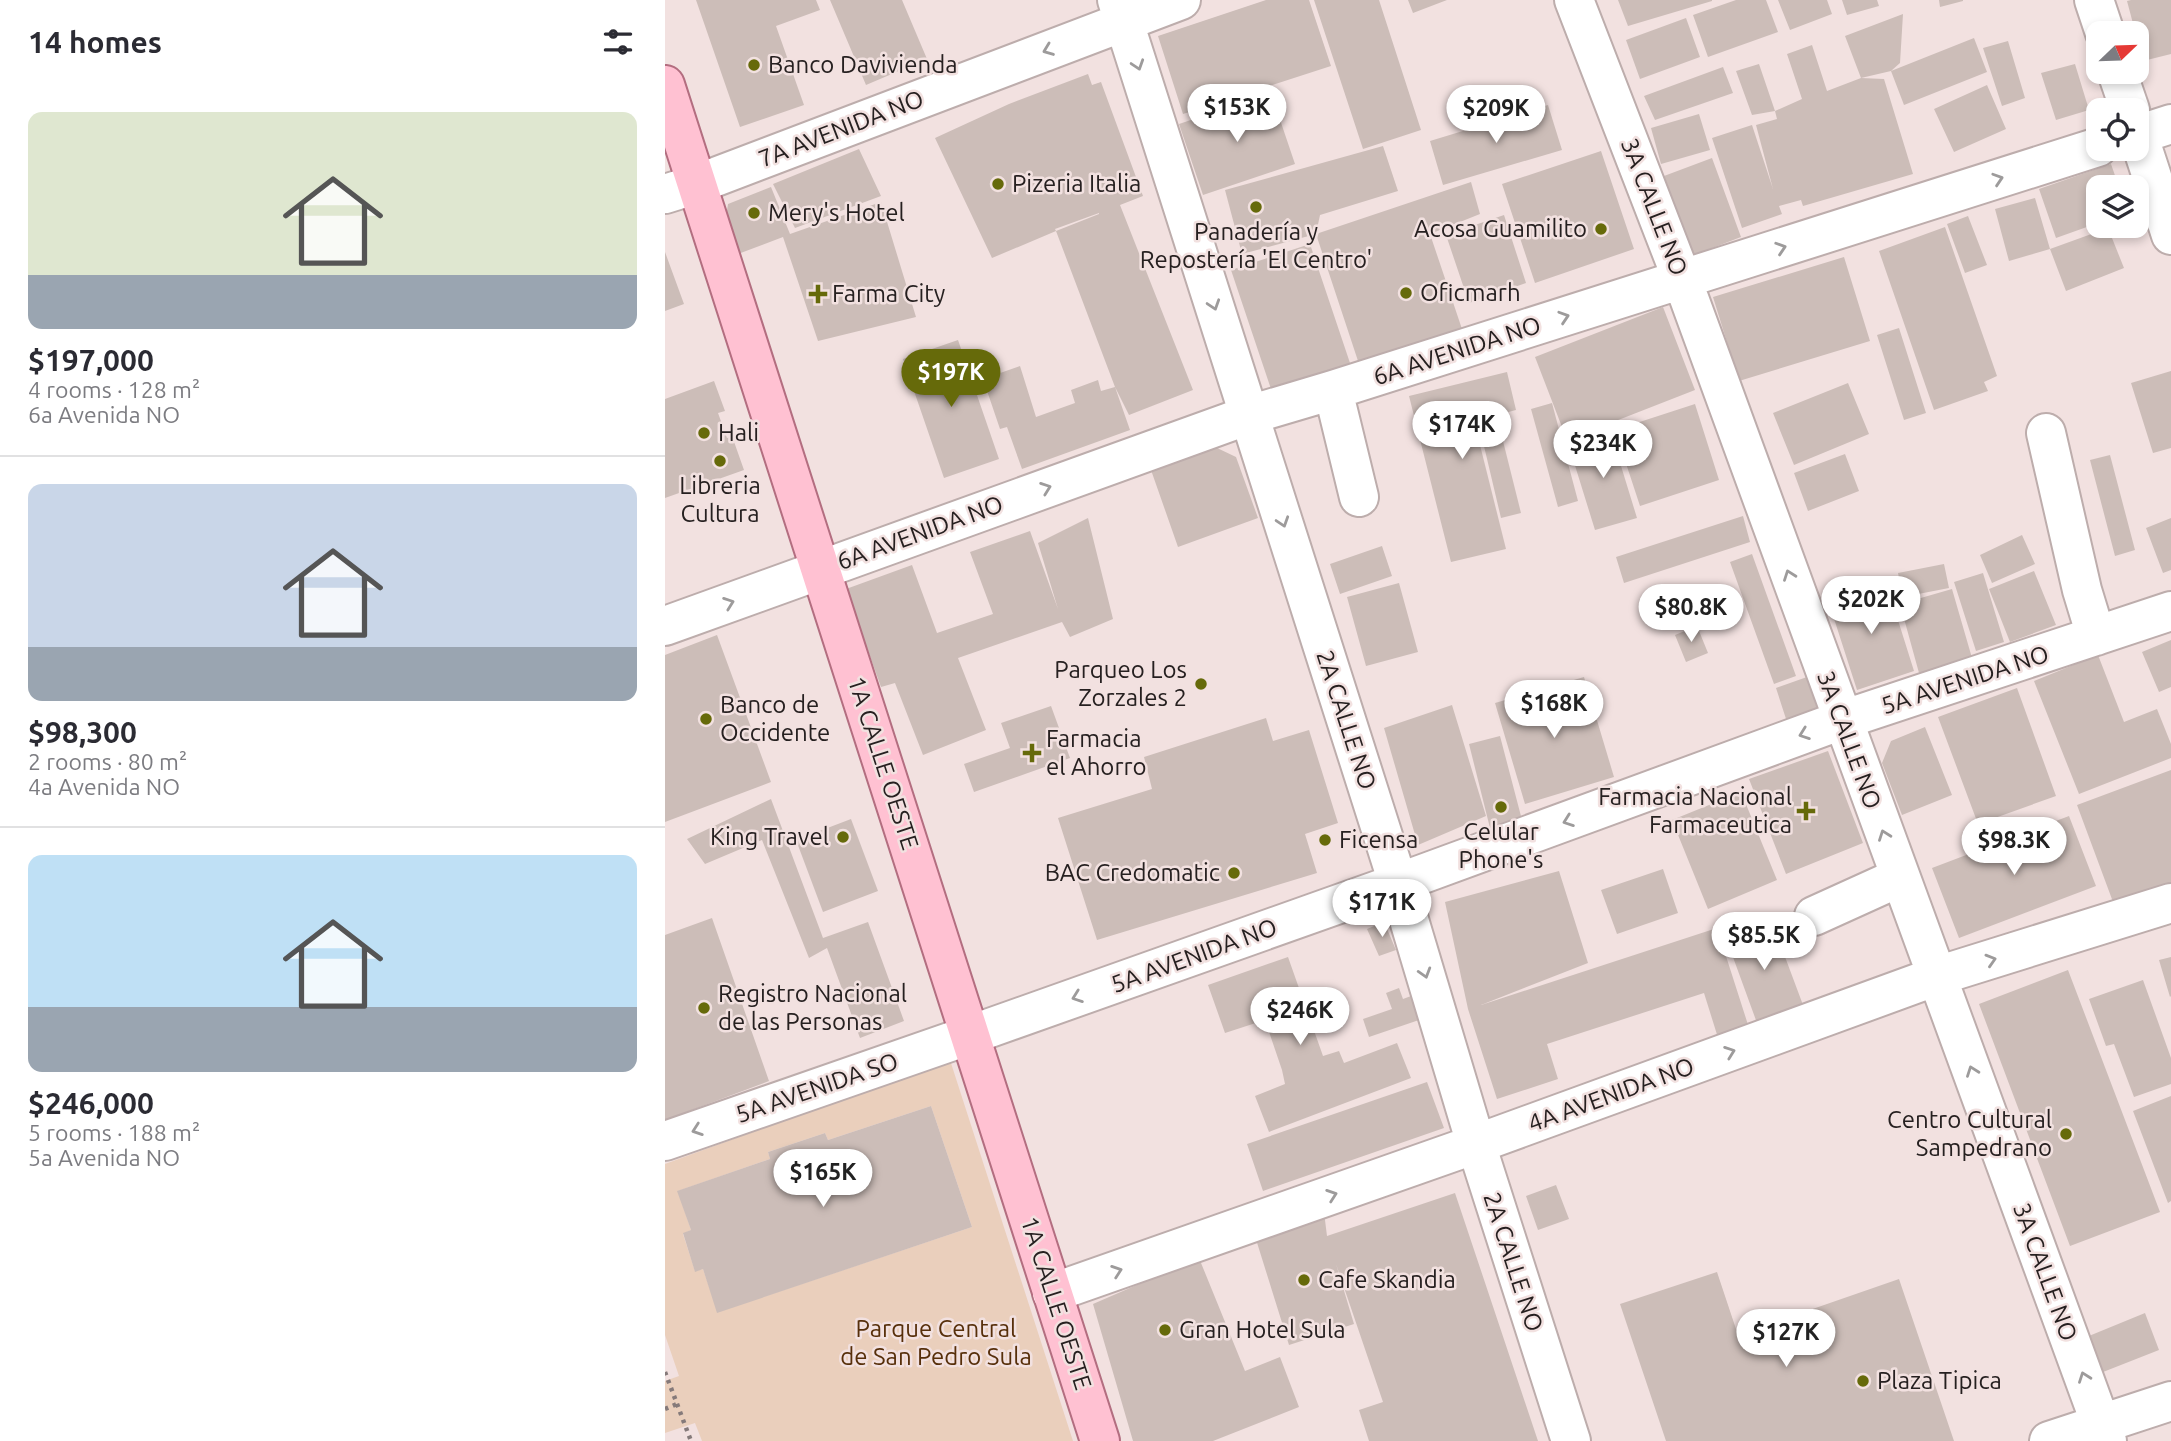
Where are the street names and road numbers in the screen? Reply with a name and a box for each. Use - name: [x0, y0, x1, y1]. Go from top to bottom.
- street label: 7A AVENIDA NO: [755, 85, 927, 172]
- street label: 3A CALLE NO: [1616, 134, 1693, 279]
- street label: 6A AVENIDA NO: [1370, 311, 1544, 390]
- street label: 6A AVENIDA NO: [833, 490, 1006, 575]
- street label: 5A AVENIDA NO: [1878, 640, 2052, 719]
- street label: 2A CALLE NO: [1311, 647, 1382, 793]
- street label: 3A CALLE NO: [1812, 667, 1887, 812]
- street label: 1A CALLE OESTE: [843, 673, 924, 853]
- street label: 5A AVENIDA NO: [1107, 913, 1280, 998]
- street label: 5A AVENIDA SO: [732, 1047, 902, 1128]
- street label: 4A AVENIDA NO: [1524, 1052, 1697, 1137]
- street label: 2A CALLE NO: [1478, 1189, 1549, 1335]
- street label: 3A CALLE NO: [2008, 1199, 2083, 1344]
- street label: 1A CALLE OESTE: [1016, 1213, 1097, 1393]

